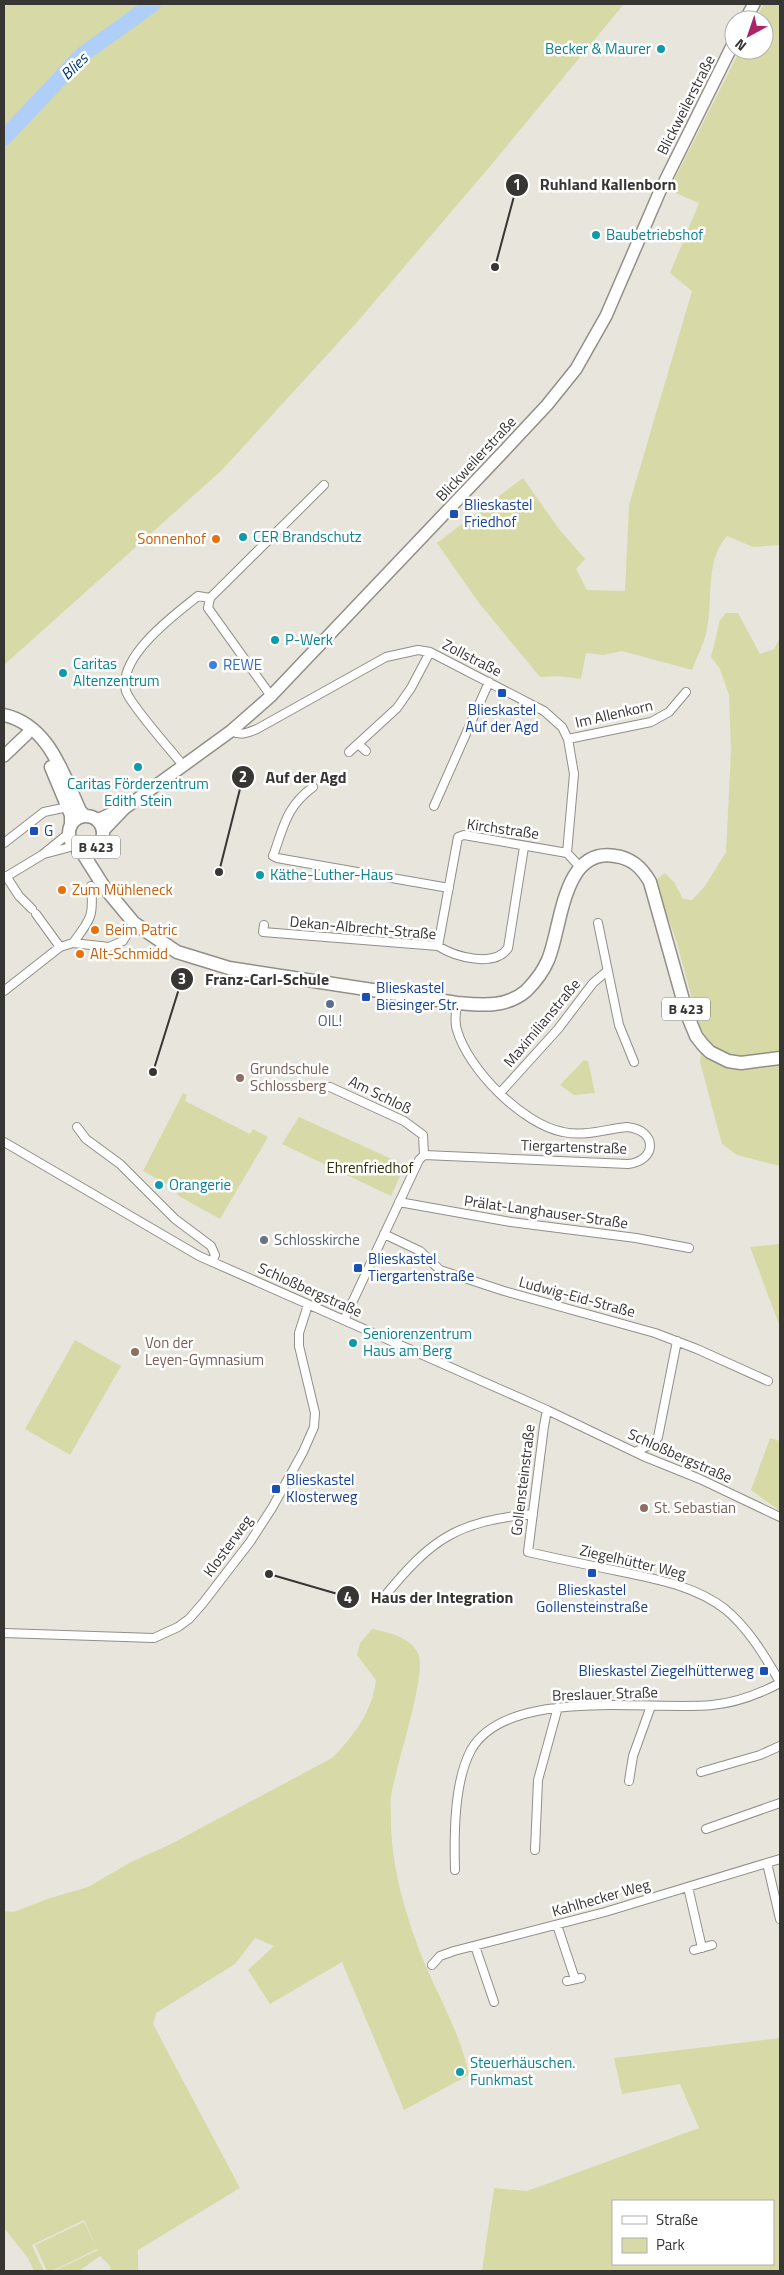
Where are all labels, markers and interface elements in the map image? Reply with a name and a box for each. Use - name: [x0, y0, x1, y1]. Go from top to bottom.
- north arrow: [724, 10, 774, 60]
- text: N: [730, 34, 751, 57]
- place label: Becker & Maurer: [545, 37, 651, 60]
- marker: Becker & Maurer: [655, 43, 667, 55]
- water label: Blies: [55, 46, 94, 85]
- street label: Blickweilerstraße: [650, 51, 721, 159]
- callout: Ruhland Kallenborn: [505, 169, 686, 200]
- text: Ruhland Kallenborn: [540, 172, 676, 196]
- text: 1: [513, 173, 521, 196]
- place label: Baubetriebshof: [606, 223, 703, 246]
- marker: Baubetriebshof: [590, 229, 602, 241]
- street label: Blickweilerstraße: [430, 411, 521, 506]
- place label: Blieskastel Friedhof: [464, 493, 532, 533]
- marker: Blieskastel Friedhof: [448, 508, 460, 520]
- place label: CER Brandschutz: [253, 525, 362, 548]
- place label: Sonnenhof: [137, 527, 206, 550]
- marker: CER Brandschutz: [237, 531, 249, 543]
- marker: Sonnenhof: [210, 533, 222, 545]
- place label: P-Werk: [285, 628, 333, 651]
- street label: Zollstraße: [439, 633, 506, 682]
- marker: P-Werk: [269, 634, 281, 646]
- place label: Caritas Altenzentrum: [73, 652, 160, 692]
- place label: REWE: [223, 653, 262, 676]
- marker: REWE: [207, 659, 219, 671]
- marker: Caritas Altenzentrum: [57, 667, 69, 679]
- marker: Blieskastel Auf der Agd: [496, 687, 508, 699]
- street label: Im Allenkorn: [573, 693, 655, 734]
- place label: Blieskastel Auf der Agd: [465, 698, 539, 738]
- marker: Caritas Förderzentrum Edith Stein: [132, 761, 144, 773]
- callout: Auf der Agd: [230, 761, 356, 792]
- text: 2: [239, 765, 247, 788]
- text: Auf der Agd: [266, 765, 346, 789]
- place label: Caritas Förderzentrum Edith Stein: [67, 772, 209, 812]
- street label: Kirchstraße: [466, 812, 541, 845]
- place label: G: [44, 819, 53, 842]
- marker: G: [28, 825, 40, 837]
- road number: B 423: [72, 836, 120, 859]
- place label: Käthe-Luther-Haus: [270, 863, 393, 886]
- marker: Käthe-Luther-Haus: [254, 869, 266, 881]
- place label: Zum Mühleneck: [72, 878, 173, 901]
- marker: Zum Mühleneck: [56, 884, 68, 896]
- street label: Dekan-Albrecht-Straße: [289, 910, 437, 945]
- place label: Beim Patric: [105, 918, 178, 941]
- marker: Beim Patric: [89, 924, 101, 936]
- place label: Alt-Schmidd: [90, 942, 168, 965]
- marker: Alt-Schmidd: [74, 948, 86, 960]
- callout: Franz-Carl-Schule: [170, 964, 339, 995]
- text: 3: [178, 967, 186, 990]
- text: Franz-Carl-Schule: [205, 967, 329, 991]
- street label: Maximilianstraße: [498, 973, 586, 1072]
- place label: Blieskastel Biesinger Str.: [376, 976, 459, 1016]
- marker: Blieskastel Biesinger Str.: [360, 991, 372, 1003]
- marker: OIL!: [324, 998, 336, 1010]
- road number: B 423: [662, 998, 710, 1021]
- place label: OIL!: [318, 1009, 342, 1032]
- place label: Grundschule Schlossberg: [250, 1057, 329, 1097]
- street label: Am Schloß: [345, 1069, 416, 1120]
- marker: Grundschule Schlossberg: [234, 1072, 246, 1084]
- street label: Tiergartenstraße: [521, 1133, 628, 1160]
- park label: Ehrenfriedhof: [327, 1156, 413, 1179]
- place label: Orangerie: [169, 1173, 231, 1196]
- marker: Orangerie: [153, 1179, 165, 1191]
- street label: Prälat-Langhauser-Straße: [463, 1189, 630, 1234]
- place label: Schlosskirche: [274, 1228, 360, 1251]
- marker: Schlosskirche: [258, 1234, 270, 1246]
- place label: Blieskastel Tiergartenstraße: [368, 1247, 474, 1287]
- street label: Schloßbergstraße: [254, 1256, 366, 1323]
- marker: Blieskastel Tiergartenstraße: [352, 1262, 364, 1274]
- street label: Ludwig-Eid-Straße: [516, 1270, 638, 1323]
- place label: Seniorenzentrum Haus am Berg: [363, 1322, 472, 1362]
- place label: Von der Leyen-Gymnasium: [145, 1331, 264, 1371]
- marker: Seniorenzentrum Haus am Berg: [347, 1337, 359, 1349]
- marker: Von der Leyen-Gymnasium: [129, 1346, 141, 1358]
- street label: Schloßbergstraße: [624, 1422, 736, 1489]
- street label: Gollensteinstraße: [504, 1423, 541, 1537]
- place label: Blieskastel Klosterweg: [286, 1468, 358, 1508]
- marker: Blieskastel Klosterweg: [270, 1483, 282, 1495]
- place label: St. Sebastian: [654, 1496, 736, 1519]
- marker: St. Sebastian: [638, 1502, 650, 1514]
- street label: Klosterweg: [197, 1510, 258, 1581]
- street label: Ziegelhütter Weg: [578, 1538, 689, 1585]
- marker: Blieskastel Gollensteinstraße: [586, 1567, 598, 1579]
- place label: Blieskastel Gollensteinstraße: [536, 1578, 648, 1618]
- callout: Haus der Integration: [336, 1582, 523, 1613]
- text: Haus der Integration: [371, 1585, 513, 1609]
- text: 4: [344, 1586, 352, 1609]
- place label: Blieskastel Ziegelhütterweg: [579, 1659, 754, 1682]
- marker: Blieskastel Ziegelhütterweg: [758, 1665, 770, 1677]
- street label: Breslauer Straße: [552, 1680, 658, 1707]
- street label: Kahlhecker Weg: [549, 1872, 653, 1923]
- place label: Steuerhäuschen. Funkmast: [470, 2051, 576, 2091]
- marker: Steuerhäuschen. Funkmast: [454, 2066, 466, 2078]
- legend: [612, 2200, 774, 2265]
- text: Straße: [656, 2208, 698, 2231]
- text: Park: [656, 2233, 685, 2256]

